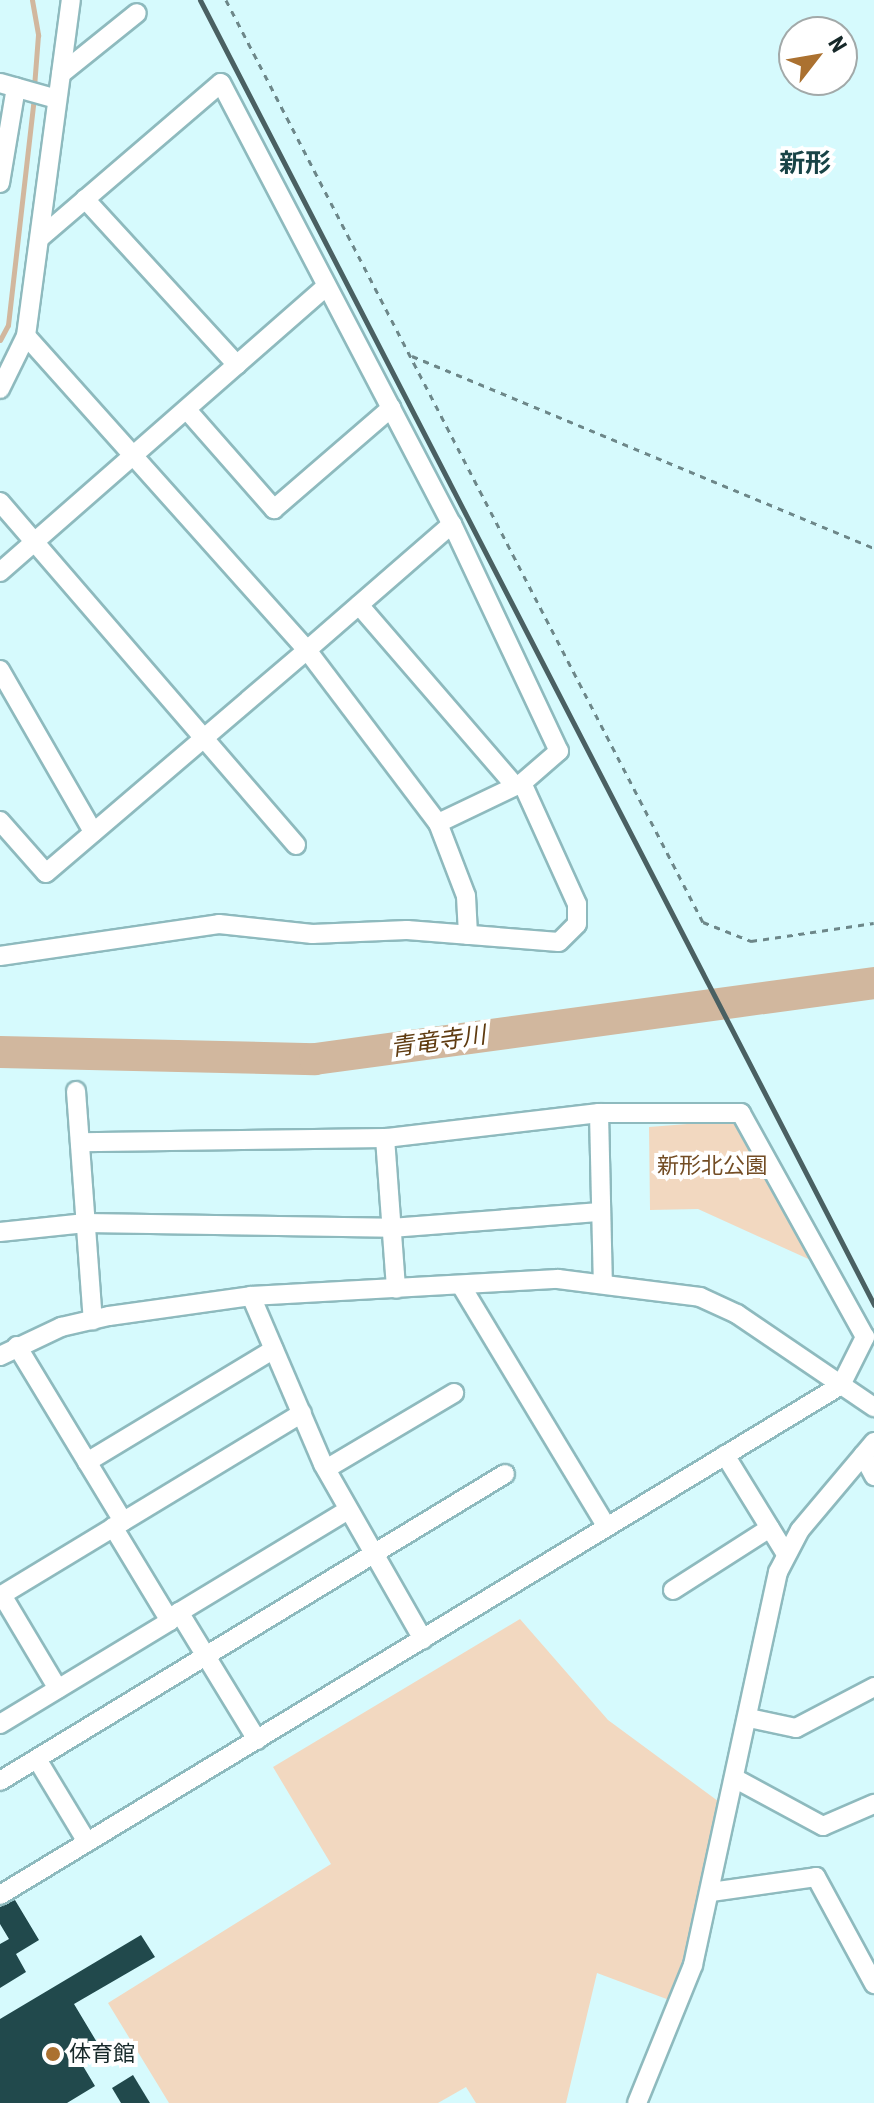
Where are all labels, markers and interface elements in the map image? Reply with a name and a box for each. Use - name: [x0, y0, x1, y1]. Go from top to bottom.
- north arrow: [778, 16, 858, 96]
- text: N: [823, 32, 851, 57]
- district label: 新形: [779, 148, 831, 180]
- water label: 青竜寺川: [388, 1021, 488, 1063]
- park label: 新形北公園: [657, 1153, 767, 1179]
- place label: 体育館: [69, 2041, 135, 2067]
- marker: 体育館: [44, 2045, 62, 2063]

